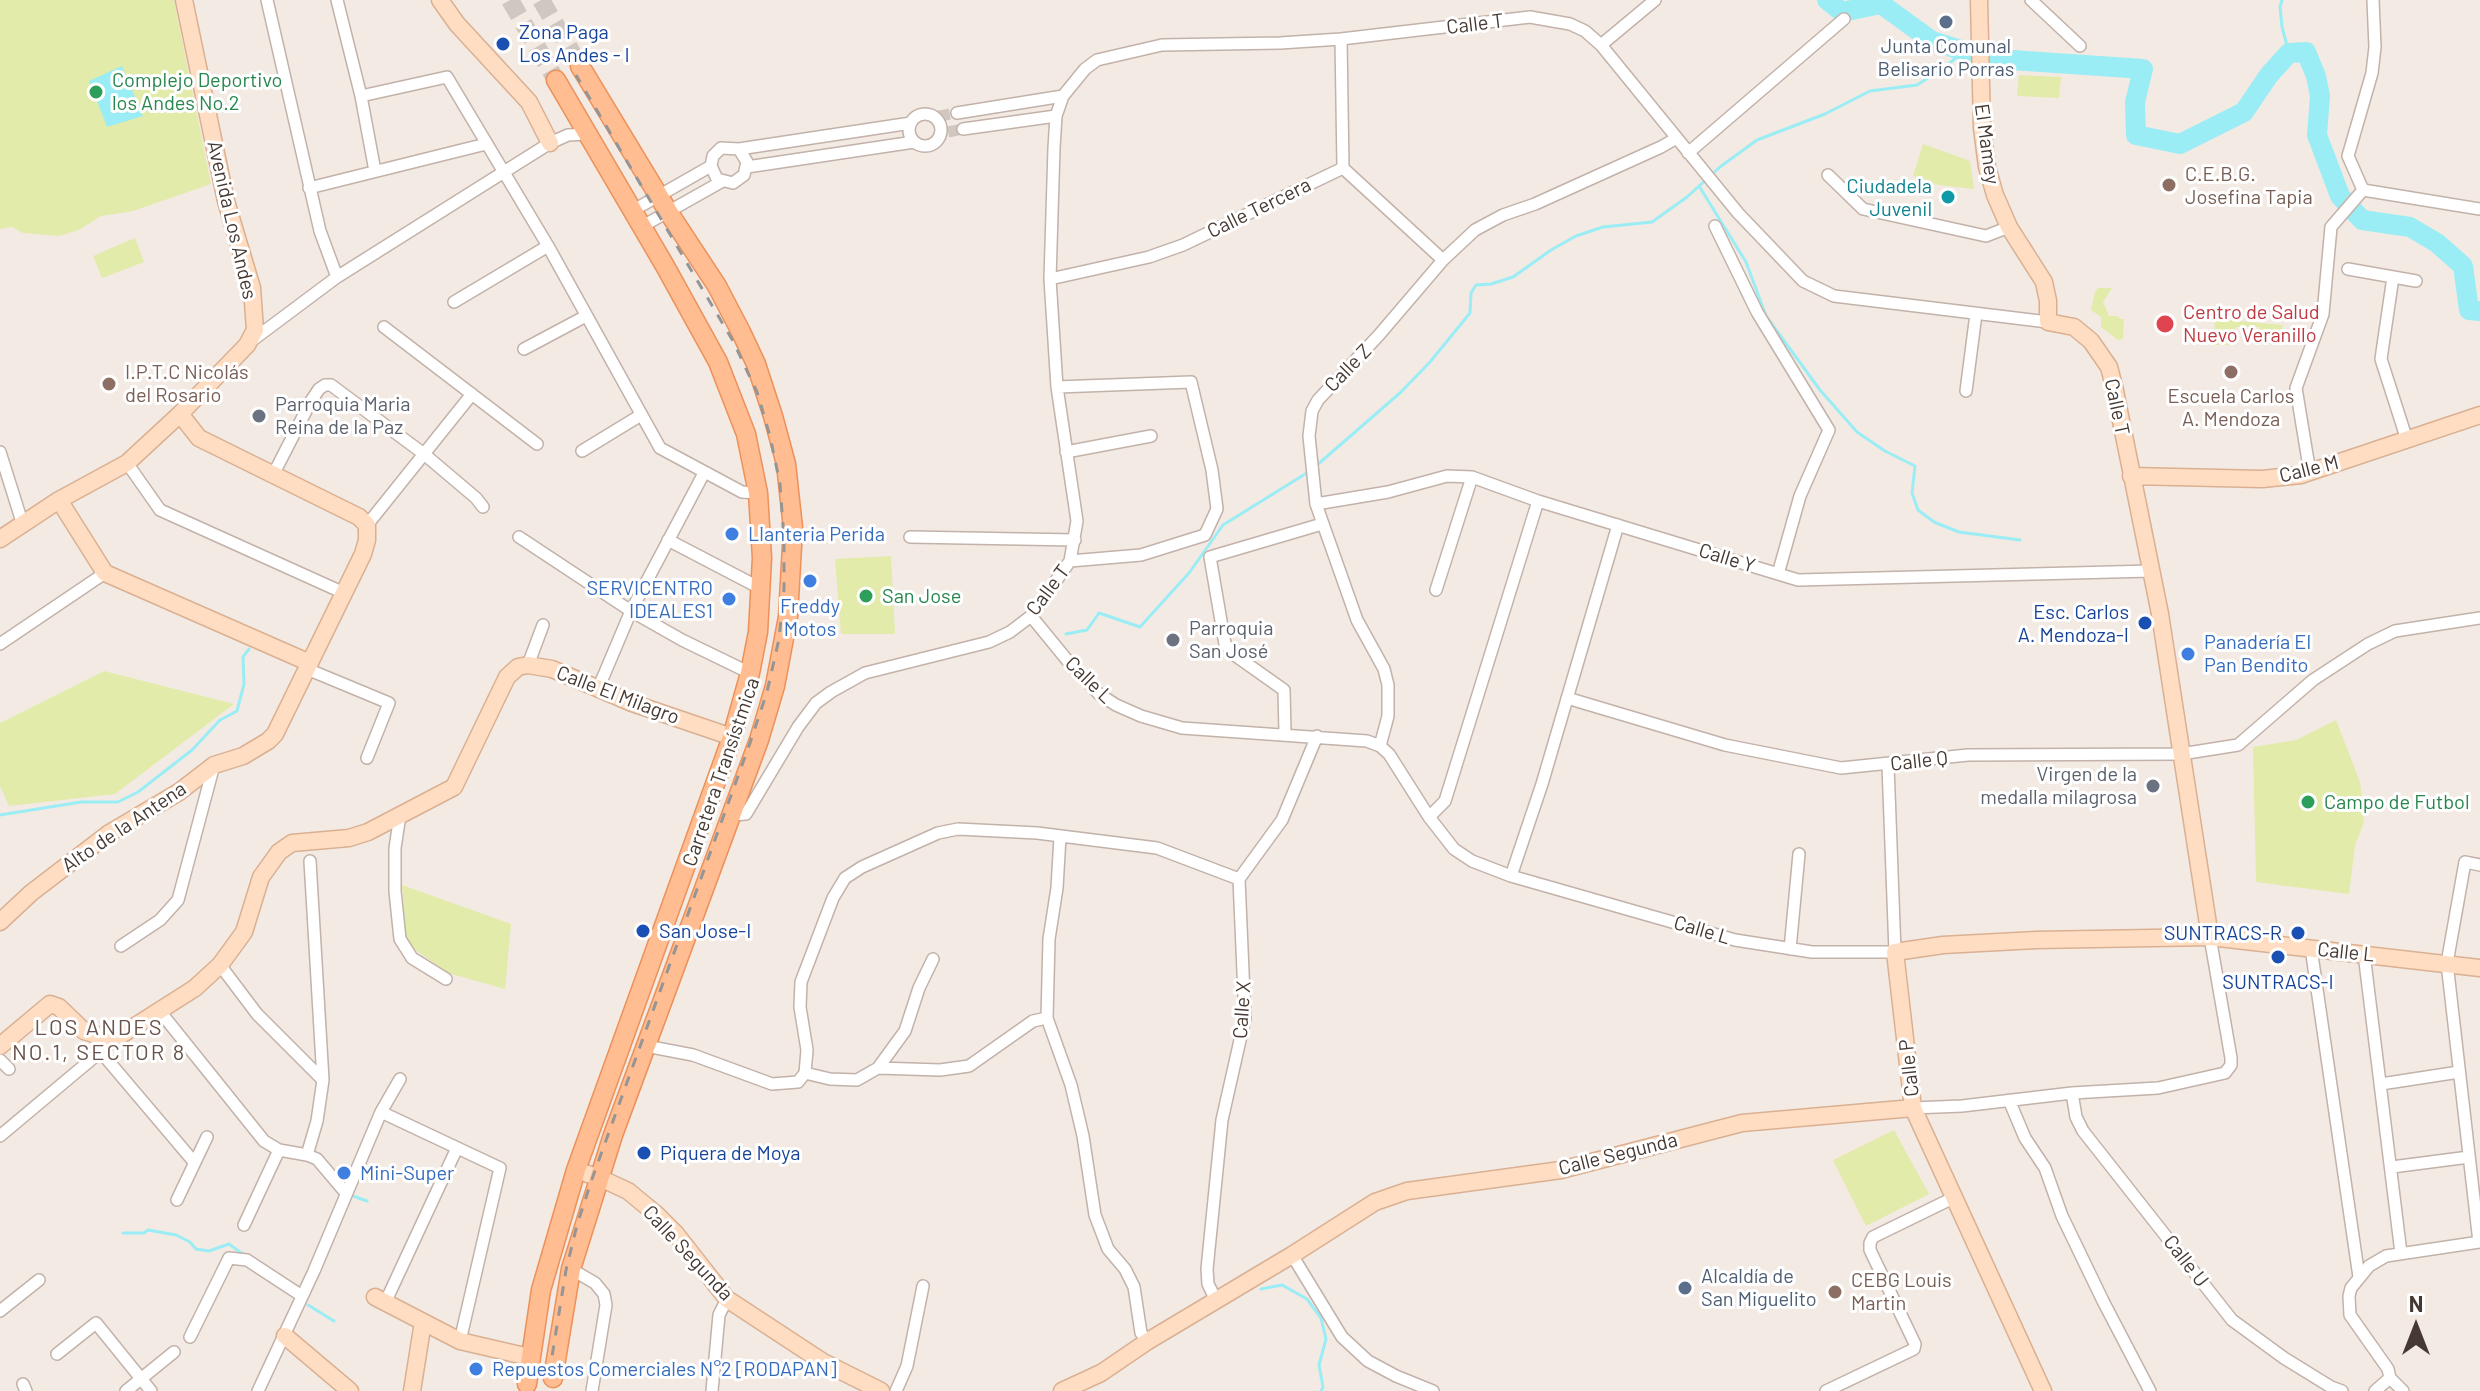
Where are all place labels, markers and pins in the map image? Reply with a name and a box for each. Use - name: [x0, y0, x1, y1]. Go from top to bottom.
- marker: Junta Comunal Belisario Porras: [1937, 13, 1955, 31]
- place label: Zona Paga Los Andes - I: [519, 20, 630, 67]
- place label: Junta Comunal Belisario Porras: [1878, 34, 2014, 81]
- marker: Zona Paga Los Andes - I: [494, 35, 512, 53]
- place label: Complejo Deportivo los Andes No.2: [112, 68, 282, 115]
- marker: Complejo Deportivo los Andes No.2: [87, 83, 105, 101]
- place label: C.E.B.G. Josefina Tapia: [2185, 162, 2313, 209]
- place label: Ciudadela Juvenil: [1847, 174, 1932, 221]
- marker: C.E.B.G. Josefina Tapia: [2160, 176, 2178, 194]
- marker: Ciudadela Juvenil: [1939, 188, 1957, 206]
- place label: Centro de Salud Nuevo Veranillo: [2183, 300, 2320, 347]
- marker: Centro de Salud Nuevo Veranillo: [2154, 313, 2176, 335]
- place label: I.P.T.C Nicolás del Rosario: [125, 360, 249, 407]
- marker: Escuela Carlos A. Mendoza: [2222, 363, 2240, 381]
- marker: I.P.T.C Nicolás del Rosario: [100, 375, 118, 393]
- place label: Escuela Carlos A. Mendoza: [2168, 384, 2294, 431]
- place label: Parroquia Maria Reina de la Paz: [275, 392, 411, 439]
- marker: Parroquia Maria Reina de la Paz: [250, 407, 268, 425]
- place label: Llanteria Perida: [748, 522, 885, 546]
- marker: Llanteria Perida: [723, 525, 741, 543]
- marker: Freddy Motos: [801, 572, 819, 590]
- place label: SERVICENTRO IDEALES1: [586, 576, 713, 623]
- place label: San Jose: [882, 584, 961, 608]
- marker: San Jose: [857, 587, 875, 605]
- marker: SERVICENTRO IDEALES1: [720, 590, 738, 608]
- place label: Freddy Motos: [780, 594, 840, 641]
- place label: Esc. Carlos A. Mendoza-I: [2018, 600, 2129, 647]
- marker: Esc. Carlos A. Mendoza-I: [2136, 614, 2154, 632]
- place label: Parroquia San José: [1189, 616, 1273, 663]
- place label: Panadería El Pan Bendito: [2204, 630, 2311, 677]
- marker: Parroquia San José: [1164, 631, 1182, 649]
- marker: Panadería El Pan Bendito: [2179, 645, 2197, 663]
- place label: Virgen de la medalla milagrosa: [1980, 762, 2137, 809]
- marker: Virgen de la medalla milagrosa: [2144, 777, 2162, 795]
- place label: Campo de Futbol: [2324, 790, 2469, 814]
- marker: Campo de Futbol: [2299, 793, 2317, 811]
- place label: San Jose-I: [659, 919, 751, 943]
- place label: SUNTRACS-R: [2164, 921, 2282, 945]
- marker: San Jose-I: [634, 922, 652, 940]
- marker: SUNTRACS-R: [2289, 924, 2307, 942]
- marker: SUNTRACS-I: [2269, 948, 2287, 966]
- place label: SUNTRACS-I: [2222, 970, 2334, 994]
- place label: Piquera de Moya: [660, 1141, 800, 1165]
- marker: Piquera de Moya: [635, 1144, 653, 1162]
- place label: Mini-Super: [360, 1161, 454, 1185]
- marker: Mini-Super: [335, 1164, 353, 1182]
- place label: Alcaldía de San Miguelito: [1701, 1264, 1817, 1311]
- place label: CEBG Louis Martin: [1851, 1268, 1952, 1315]
- marker: Alcaldía de San Miguelito: [1676, 1279, 1694, 1297]
- marker: CEBG Louis Martin: [1826, 1283, 1844, 1301]
- place label: Repuestos Comerciales N°2 [RODAPAN]: [492, 1357, 837, 1381]
- marker: Repuestos Comerciales N°2 [RODAPAN]: [467, 1360, 485, 1378]

